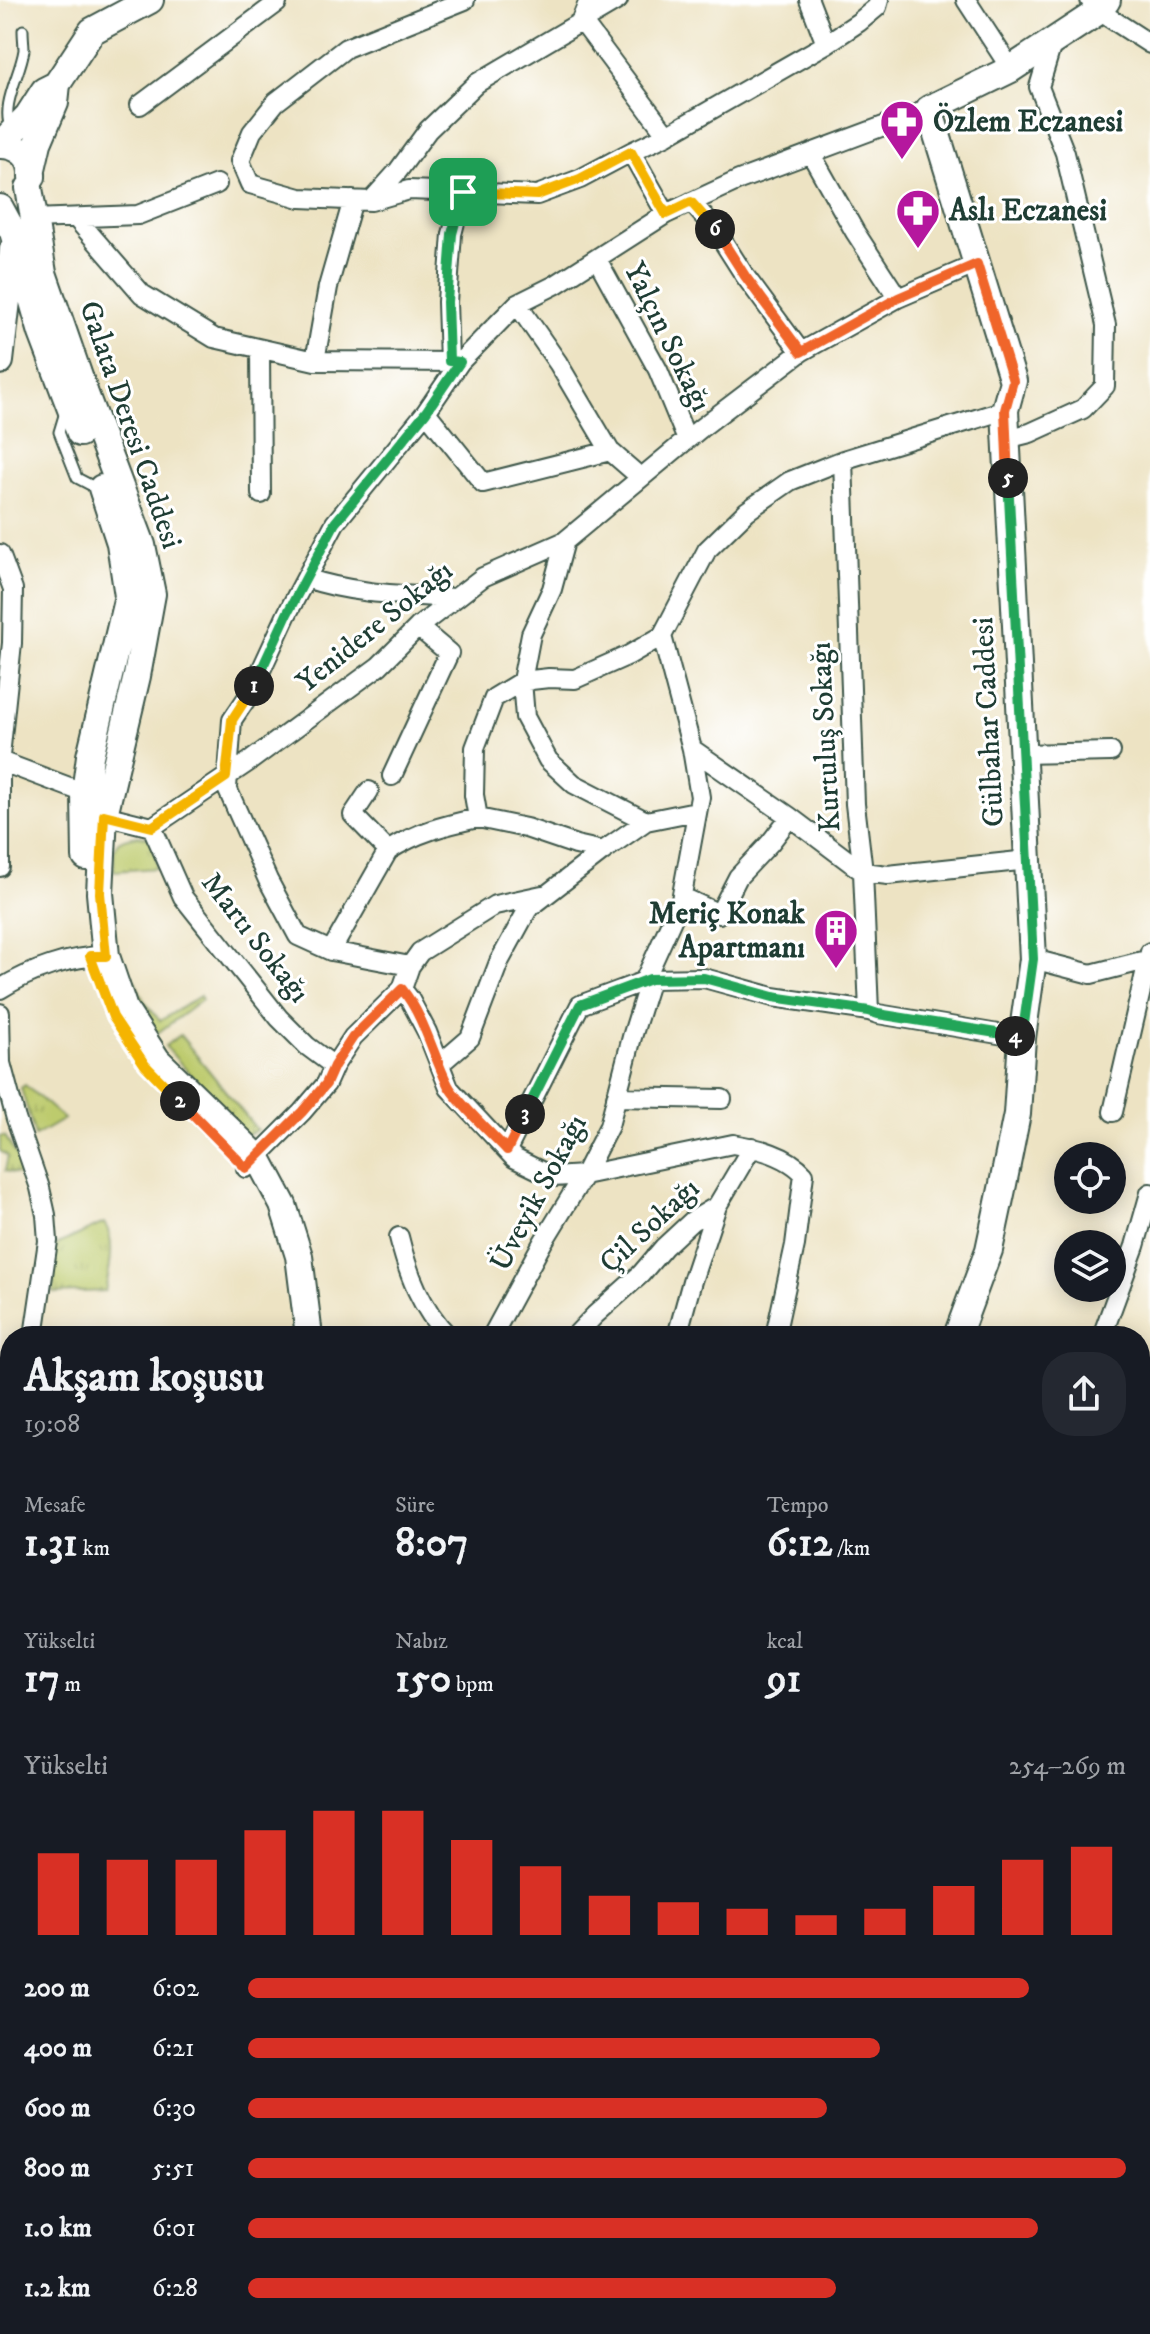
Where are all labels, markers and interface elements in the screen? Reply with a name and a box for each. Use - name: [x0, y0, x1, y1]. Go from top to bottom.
- pharmacy icon: Özlem Eczanesi: [878, 98, 926, 161]
- place label: Özlem Eczanesi: [933, 102, 1123, 141]
- pin: [429, 158, 497, 226]
- icon: arrive: [441, 170, 485, 214]
- pharmacy icon: Aslı Eczanesi: [894, 187, 942, 250]
- place label: Aslı Eczanesi: [948, 193, 1107, 230]
- pin: 6: [695, 209, 735, 249]
- text: 6: [709, 215, 721, 242]
- street label: Yalçın Sokağı: [615, 256, 719, 418]
- street label: Galata Deresi Caddesi: [70, 296, 190, 554]
- pin: 5: [988, 458, 1028, 498]
- text: 5: [1003, 464, 1013, 491]
- street label: Yenidere Sokağı: [289, 553, 461, 701]
- street label: Gülbahar Caddesi: [965, 616, 1013, 828]
- street label: Kurtuluş Sokağı: [803, 641, 849, 833]
- pin: 1: [234, 666, 274, 706]
- text: 1: [250, 672, 258, 699]
- street label: Martı Sokağı: [193, 865, 317, 1011]
- place label: Meriç Konak Apartmanı: [649, 896, 806, 967]
- building icon: Meriç Konak Apartmanı: [812, 907, 860, 970]
- pin: 4: [995, 1016, 1035, 1056]
- text: 4: [1009, 1022, 1021, 1049]
- pin: 2: [160, 1081, 200, 1121]
- text: 2: [175, 1087, 185, 1114]
- pin: 3: [505, 1094, 545, 1134]
- text: 3: [521, 1100, 529, 1127]
- street label: Üveyik Sokağı: [481, 1107, 596, 1278]
- map controls: [1054, 1142, 1126, 1302]
- button: locate: [1054, 1142, 1126, 1214]
- street label: Çil Sokağı: [592, 1170, 708, 1282]
- button: layers: [1054, 1230, 1126, 1302]
- text: Akşam koşusu: [24, 1350, 264, 1405]
- button: share: [1042, 1352, 1126, 1436]
- text: 19:08: [24, 1408, 80, 1441]
- text: Mesafe: [24, 1492, 86, 1519]
- text: Süre: [395, 1492, 435, 1519]
- text: Tempo: [767, 1492, 828, 1519]
- text: 1.31: [24, 1519, 78, 1569]
- text: 8:07: [395, 1519, 468, 1569]
- text: 6:12: [767, 1519, 832, 1569]
- text: km: [78, 1535, 110, 1562]
- text: /km: [832, 1535, 870, 1562]
- text: Yükselti: [24, 1628, 95, 1655]
- text: Nabız: [395, 1628, 448, 1655]
- text: kcal: [767, 1628, 803, 1655]
- text: 17: [24, 1655, 60, 1705]
- text: 150: [395, 1655, 451, 1705]
- text: 91: [767, 1655, 801, 1705]
- text: m: [60, 1671, 81, 1698]
- text: bpm: [451, 1671, 494, 1698]
- text: Yükselti: [24, 1750, 108, 1783]
- text: 254–269 m: [1009, 1750, 1126, 1783]
- text: 200 m: [24, 1972, 90, 2005]
- text: 6:02: [152, 1972, 199, 2005]
- text: 400 m: [24, 2032, 92, 2065]
- text: 6:21: [152, 2032, 195, 2065]
- text: 600 m: [24, 2092, 91, 2125]
- text: 6:30: [152, 2092, 196, 2125]
- text: 800 m: [24, 2152, 90, 2185]
- text: 5:51: [152, 2152, 194, 2185]
- text: 1.0 km: [24, 2212, 92, 2245]
- text: 6:01: [152, 2212, 196, 2245]
- text: 1.2 km: [24, 2272, 90, 2305]
- text: 6:28: [152, 2272, 198, 2305]

